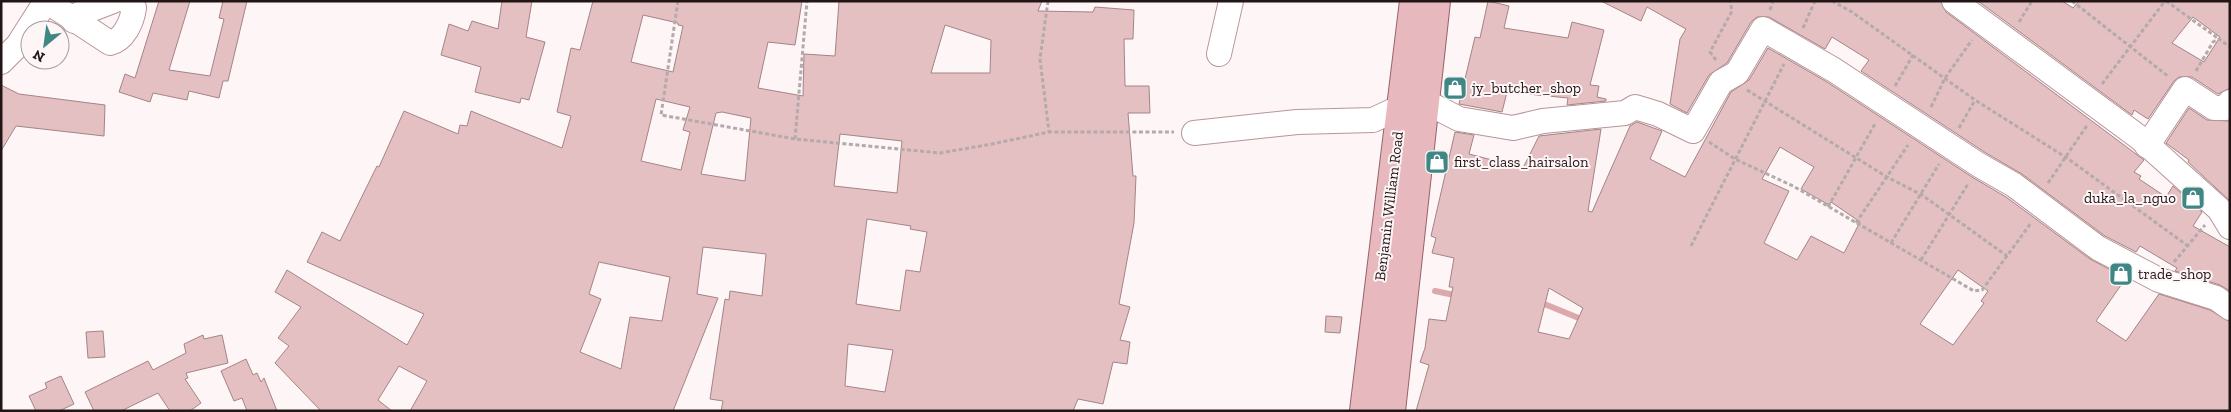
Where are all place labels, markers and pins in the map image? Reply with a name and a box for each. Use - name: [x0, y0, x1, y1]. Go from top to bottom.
- shop icon: jy_butcher_shop: [1442, 75, 1468, 101]
- place label: jy_butcher_shop: [1471, 79, 1581, 97]
- shop icon: first_class_hairsalon: [1424, 149, 1450, 175]
- place label: first_class_hairsalon: [1454, 153, 1589, 171]
- shop icon: duka_la_nguo: [2180, 185, 2206, 211]
- place label: duka_la_nguo: [2084, 189, 2176, 207]
- shop icon: trade_shop: [2108, 261, 2134, 287]
- place label: trade_shop: [2138, 265, 2211, 283]

